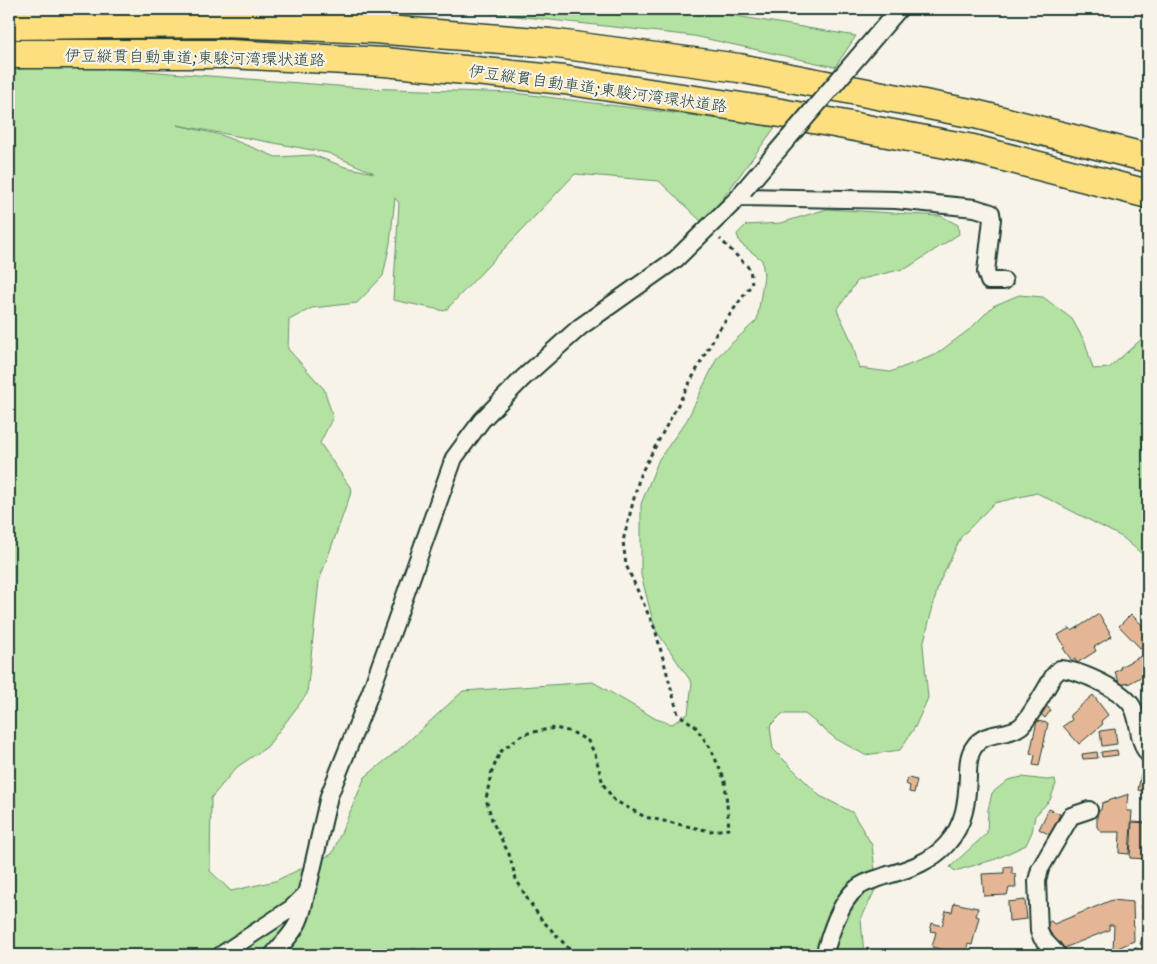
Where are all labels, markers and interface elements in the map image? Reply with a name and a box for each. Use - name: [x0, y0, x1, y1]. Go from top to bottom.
- street label: 伊豆縦貫自動車道;東駿河湾環状道路: [64, 44, 326, 73]
- street label: 伊豆縦貫自動車道;東駿河湾環状道路: [467, 59, 729, 120]

